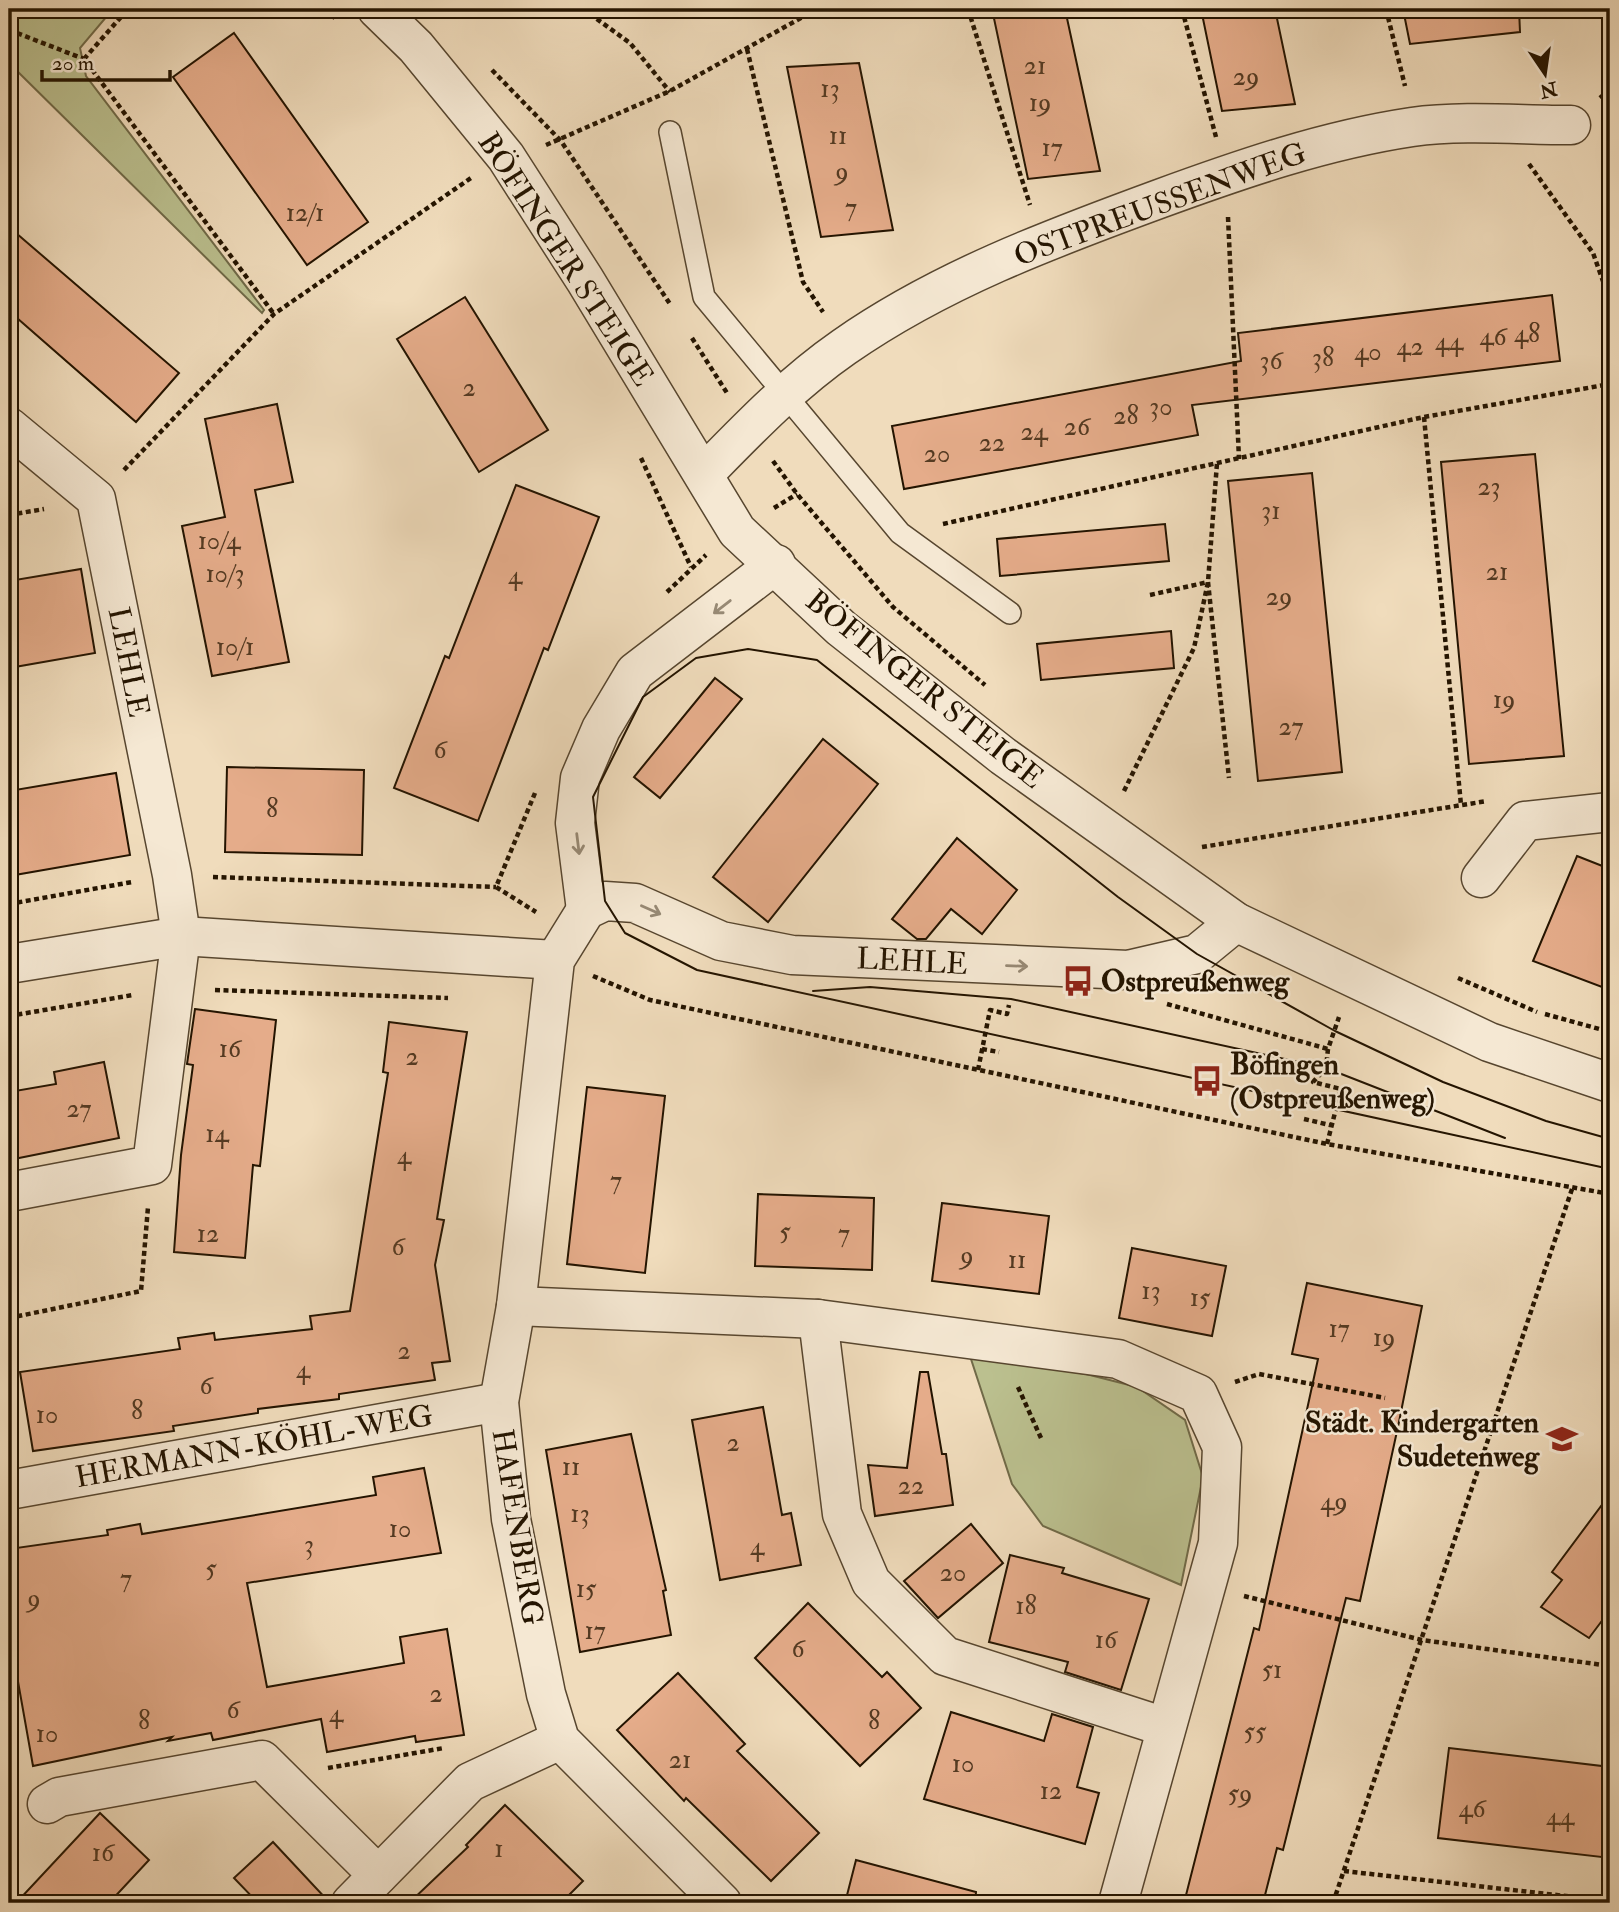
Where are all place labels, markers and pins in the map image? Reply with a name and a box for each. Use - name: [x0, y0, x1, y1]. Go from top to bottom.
- place label: Ostpreußenweg: [1101, 963, 1290, 1000]
- bus stop icon: Ostpreußenweg: [1061, 964, 1095, 998]
- place label: Böfingen (Ostpreußenweg): [1230, 1046, 1435, 1117]
- bus stop icon: Böfingen (Ostpreußenweg): [1190, 1064, 1224, 1098]
- place label: Städt. Kindergarten Sudetenweg: [1305, 1404, 1540, 1475]
- school or university icon: Städt. Kindergarten Sudetenweg: [1545, 1422, 1579, 1456]

